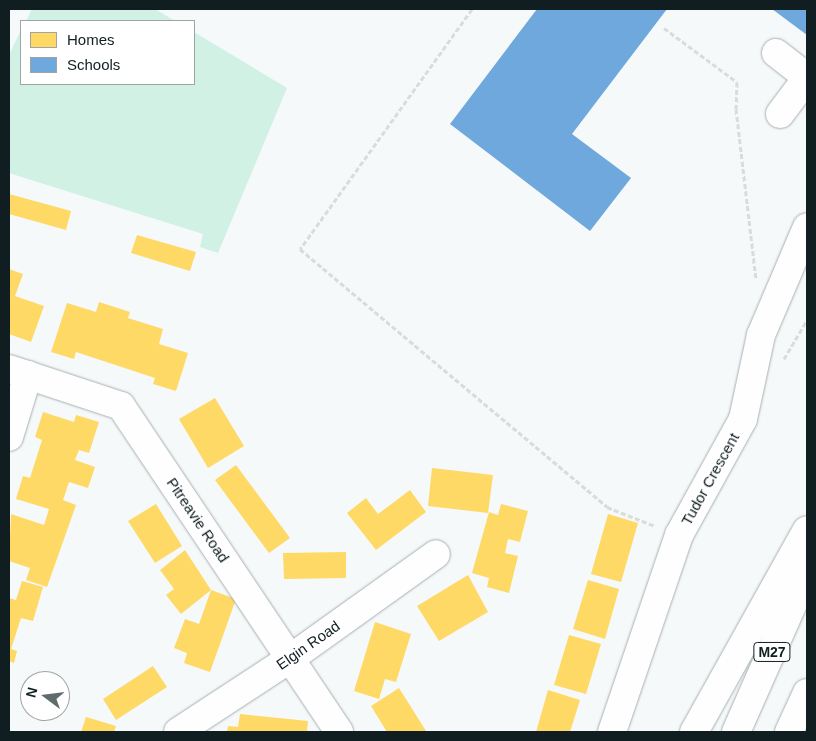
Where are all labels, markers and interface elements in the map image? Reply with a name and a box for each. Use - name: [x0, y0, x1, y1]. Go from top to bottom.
- legend: [20, 20, 195, 85]
- text: Homes: [67, 31, 115, 48]
- text: Schools: [67, 56, 120, 73]
- street label: Tudor Crescent: [677, 430, 743, 528]
- street label: Pitreavie Road: [163, 474, 233, 566]
- street label: Elgin Road: [273, 617, 343, 673]
- road number: M27: [753, 640, 791, 664]
- north arrow: [20, 671, 70, 721]
- text: N: [22, 685, 41, 699]

